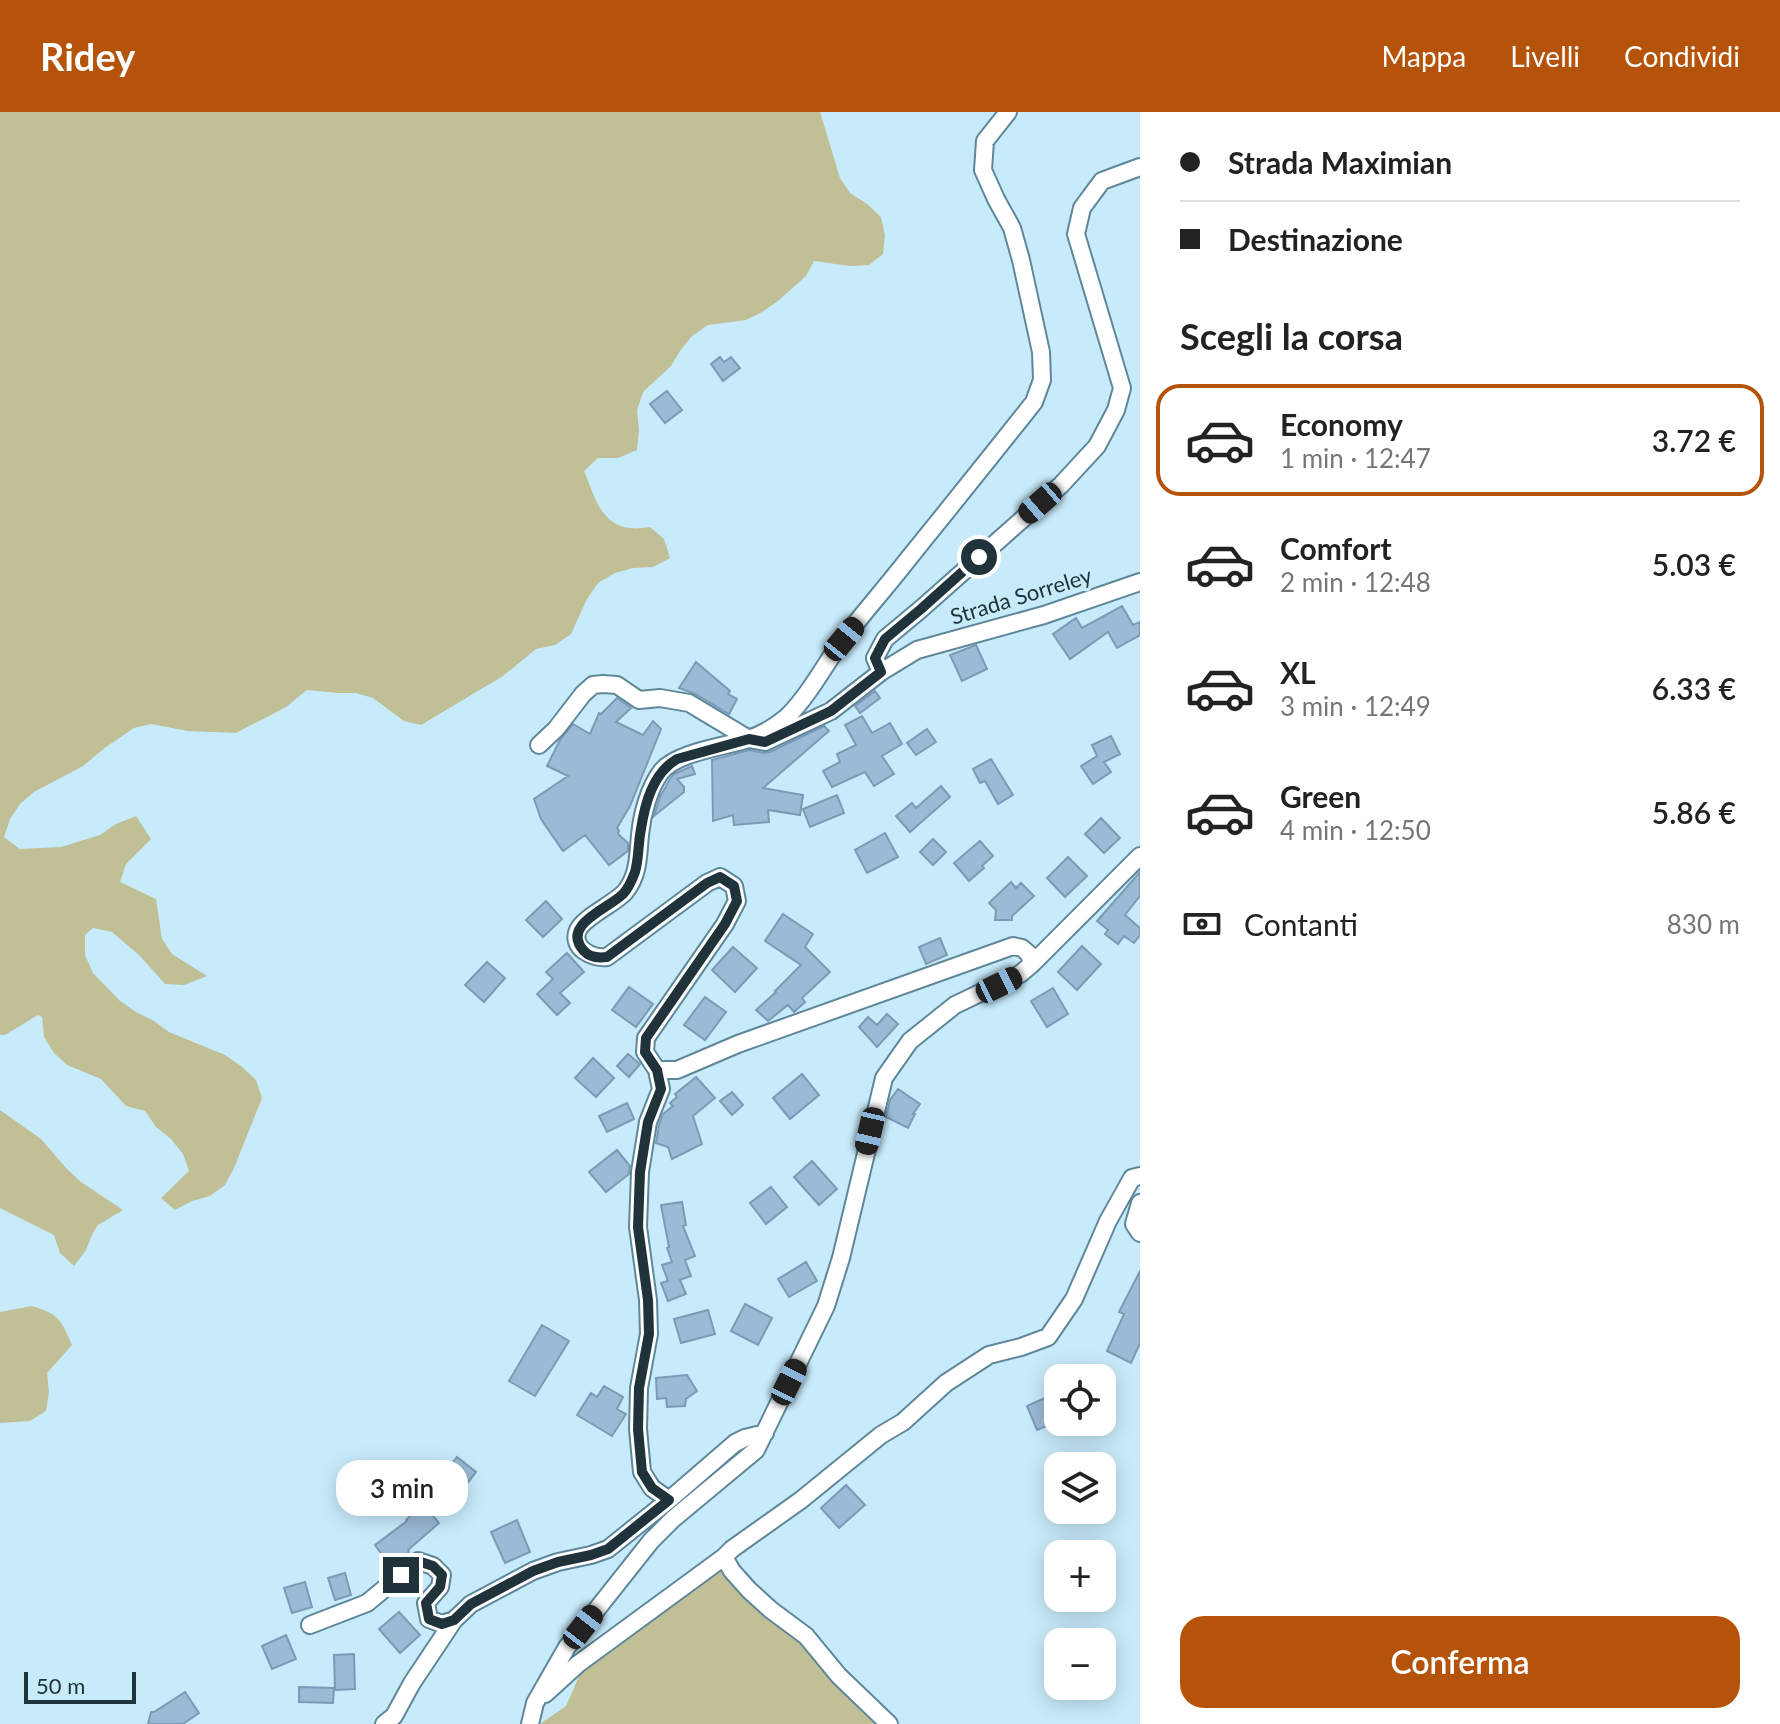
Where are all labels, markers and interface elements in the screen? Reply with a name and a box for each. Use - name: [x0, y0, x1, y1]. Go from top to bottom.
- text: Ridey: [40, 33, 135, 79]
- text: Mappa: [1381, 39, 1466, 73]
- text: Livelli: [1510, 39, 1580, 73]
- text: Condividi: [1624, 39, 1740, 73]
- text: Strada Maximian: [1228, 144, 1452, 180]
- text: Destinazione: [1228, 221, 1403, 257]
- text: Scegli la corsa: [1180, 314, 1403, 358]
- icon: car: [1184, 404, 1256, 476]
- text: Economy: [1280, 406, 1403, 442]
- text: 3.72 €: [1652, 422, 1736, 458]
- text: 1 min · 12:47: [1280, 442, 1431, 474]
- car: [1014, 478, 1066, 528]
- icon: car: [1184, 528, 1256, 600]
- text: Comfort: [1280, 530, 1392, 566]
- route start: [961, 539, 997, 575]
- text: 5.03 €: [1652, 546, 1736, 582]
- street label: Strada Sorreley: [947, 561, 1095, 630]
- text: 2 min · 12:48: [1280, 566, 1431, 598]
- car: [820, 613, 868, 665]
- icon: car: [1184, 652, 1256, 724]
- text: XL: [1280, 654, 1316, 690]
- text: 6.33 €: [1652, 670, 1736, 706]
- text: 3 min · 12:49: [1280, 690, 1431, 722]
- icon: car: [1184, 776, 1256, 848]
- text: Green: [1280, 778, 1361, 814]
- text: 5.86 €: [1652, 794, 1736, 830]
- text: 4 min · 12:50: [1280, 814, 1431, 846]
- icon: cash: [1180, 902, 1224, 946]
- text: Contanti: [1244, 906, 1358, 942]
- text: 830 m: [1667, 908, 1740, 940]
- car: [972, 964, 1026, 1006]
- car: [853, 1105, 887, 1157]
- car: [768, 1355, 810, 1409]
- map controls: [1044, 1364, 1116, 1700]
- button: locate: [1044, 1364, 1116, 1436]
- button: layers: [1044, 1452, 1116, 1524]
- callout: 3 min: [335, 1459, 467, 1515]
- text: 3 min: [370, 1472, 434, 1504]
- button: +: [1044, 1540, 1116, 1612]
- route end: [383, 1557, 419, 1593]
- car: [559, 1601, 607, 1653]
- button: Conferma: [1180, 1616, 1740, 1708]
- button: −: [1044, 1628, 1116, 1700]
- scale bar: [24, 1668, 136, 1704]
- text: 50 m: [36, 1672, 85, 1699]

